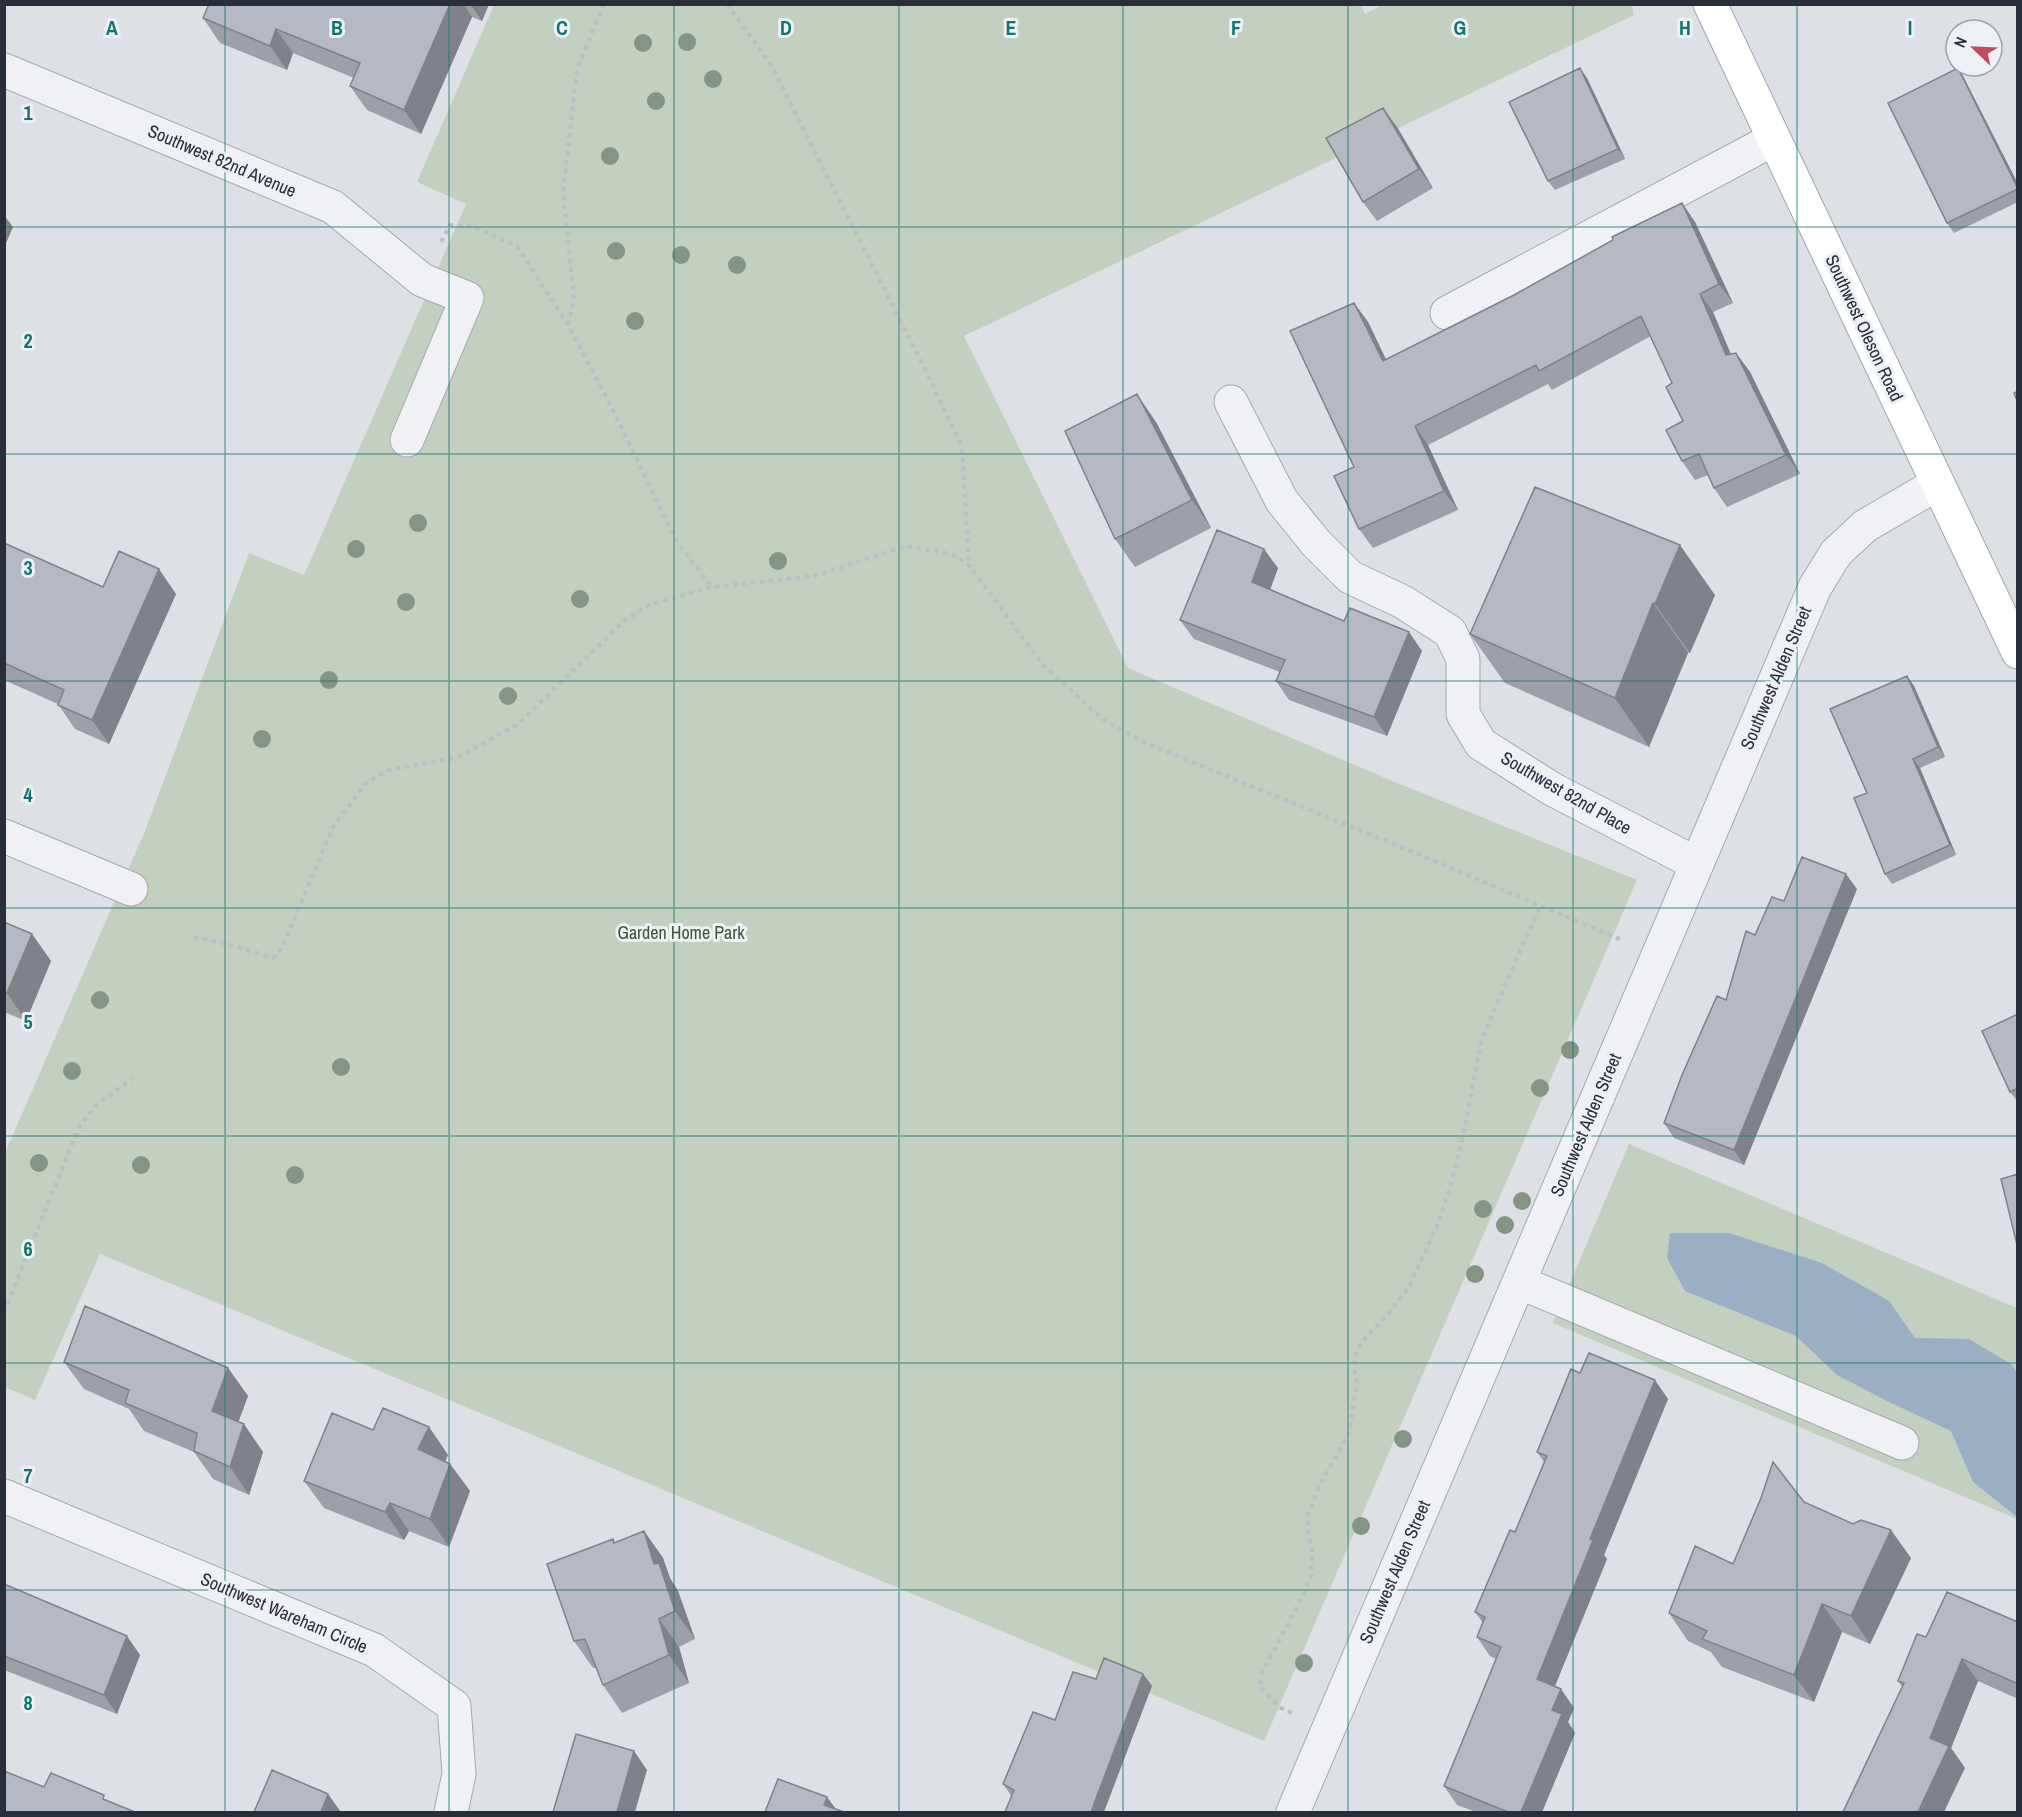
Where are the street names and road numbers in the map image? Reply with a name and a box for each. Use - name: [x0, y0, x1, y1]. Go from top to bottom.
- street label: Southwest 82nd Avenue: [144, 118, 300, 203]
- street label: Southwest Oleson Road: [1819, 250, 1909, 405]
- street label: Southwest Alden Street: [1734, 602, 1817, 753]
- street label: Southwest 82nd Place: [1496, 745, 1636, 840]
- street label: Southwest Alden Street: [1544, 1049, 1627, 1200]
- street label: Southwest Alden Street: [1353, 1496, 1436, 1647]
- street label: Southwest Wareham Circle: [197, 1566, 372, 1659]

